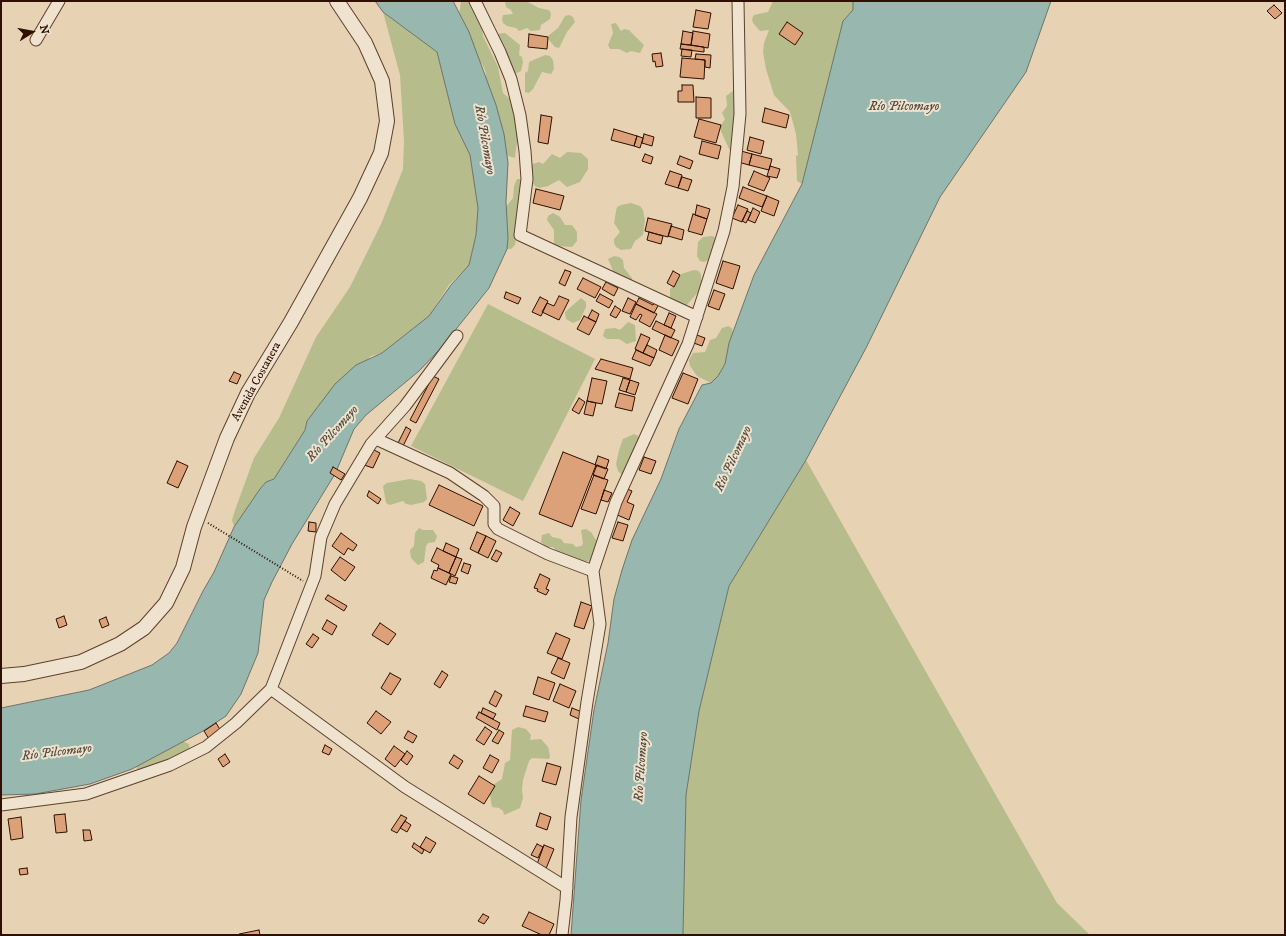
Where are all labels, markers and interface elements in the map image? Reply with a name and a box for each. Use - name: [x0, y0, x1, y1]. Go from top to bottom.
- north arrow: [12, 12, 52, 52]
- text: N: [36, 24, 52, 35]
- water label: Río Pilcomayo: [869, 99, 939, 115]
- water label: Río Pilcomayo: [470, 104, 498, 176]
- street label: Avenida Costanera: [229, 340, 285, 424]
- water label: Río Pilcomayo: [304, 403, 362, 465]
- water label: Río Pilcomayo: [712, 424, 756, 494]
- water label: Río Pilcomayo: [632, 731, 652, 803]
- water label: Río Pilcomayo: [21, 741, 93, 765]

